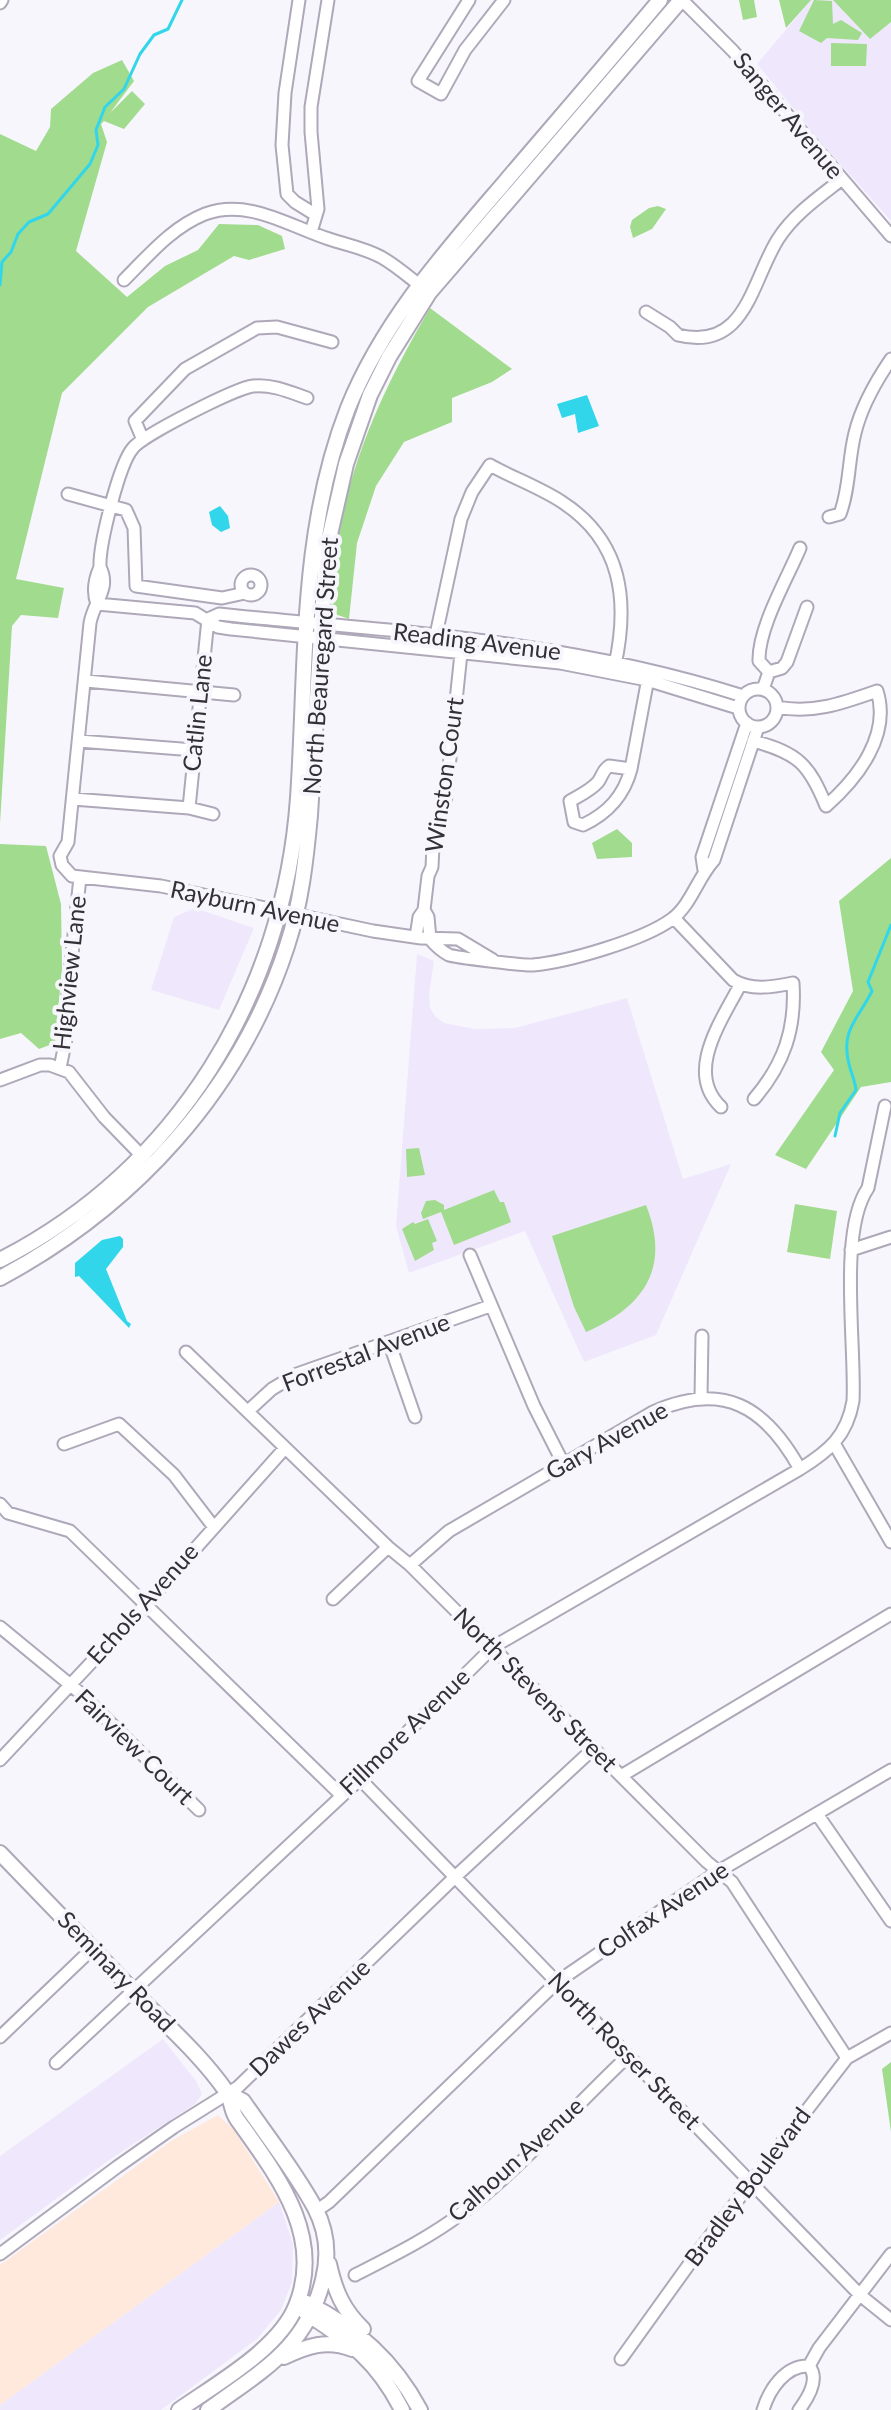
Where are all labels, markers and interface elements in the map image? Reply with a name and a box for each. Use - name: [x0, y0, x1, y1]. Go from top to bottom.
- street label: Sanger Avenue: [728, 46, 850, 184]
- street label: North Beauregard Street: [296, 536, 343, 796]
- street label: Reading Avenue: [392, 616, 563, 665]
- street label: Catlin Lane: [176, 653, 217, 773]
- street label: Winston Court: [418, 695, 469, 854]
- street label: Rayburn Avenue: [168, 873, 343, 938]
- street label: Highview Lane: [46, 894, 91, 1051]
- street label: Forrestal Avenue: [278, 1306, 453, 1397]
- street label: Gary Avenue: [540, 1394, 672, 1485]
- street label: Echols Avenue: [80, 1537, 204, 1669]
- street label: North Stevens Street: [448, 1601, 624, 1777]
- street label: Fillmore Avenue: [333, 1662, 475, 1800]
- street label: Fairview Court: [70, 1682, 201, 1810]
- street label: Colfax Avenue: [591, 1854, 733, 1963]
- street label: Seminary Road: [52, 1905, 182, 2037]
- street label: Dawes Avenue: [243, 1952, 375, 2082]
- street label: North Rosser Street: [543, 1965, 708, 2135]
- street label: Calhoun Avenue: [441, 2090, 589, 2227]
- street label: Bradley Boulevard: [678, 2101, 816, 2271]

